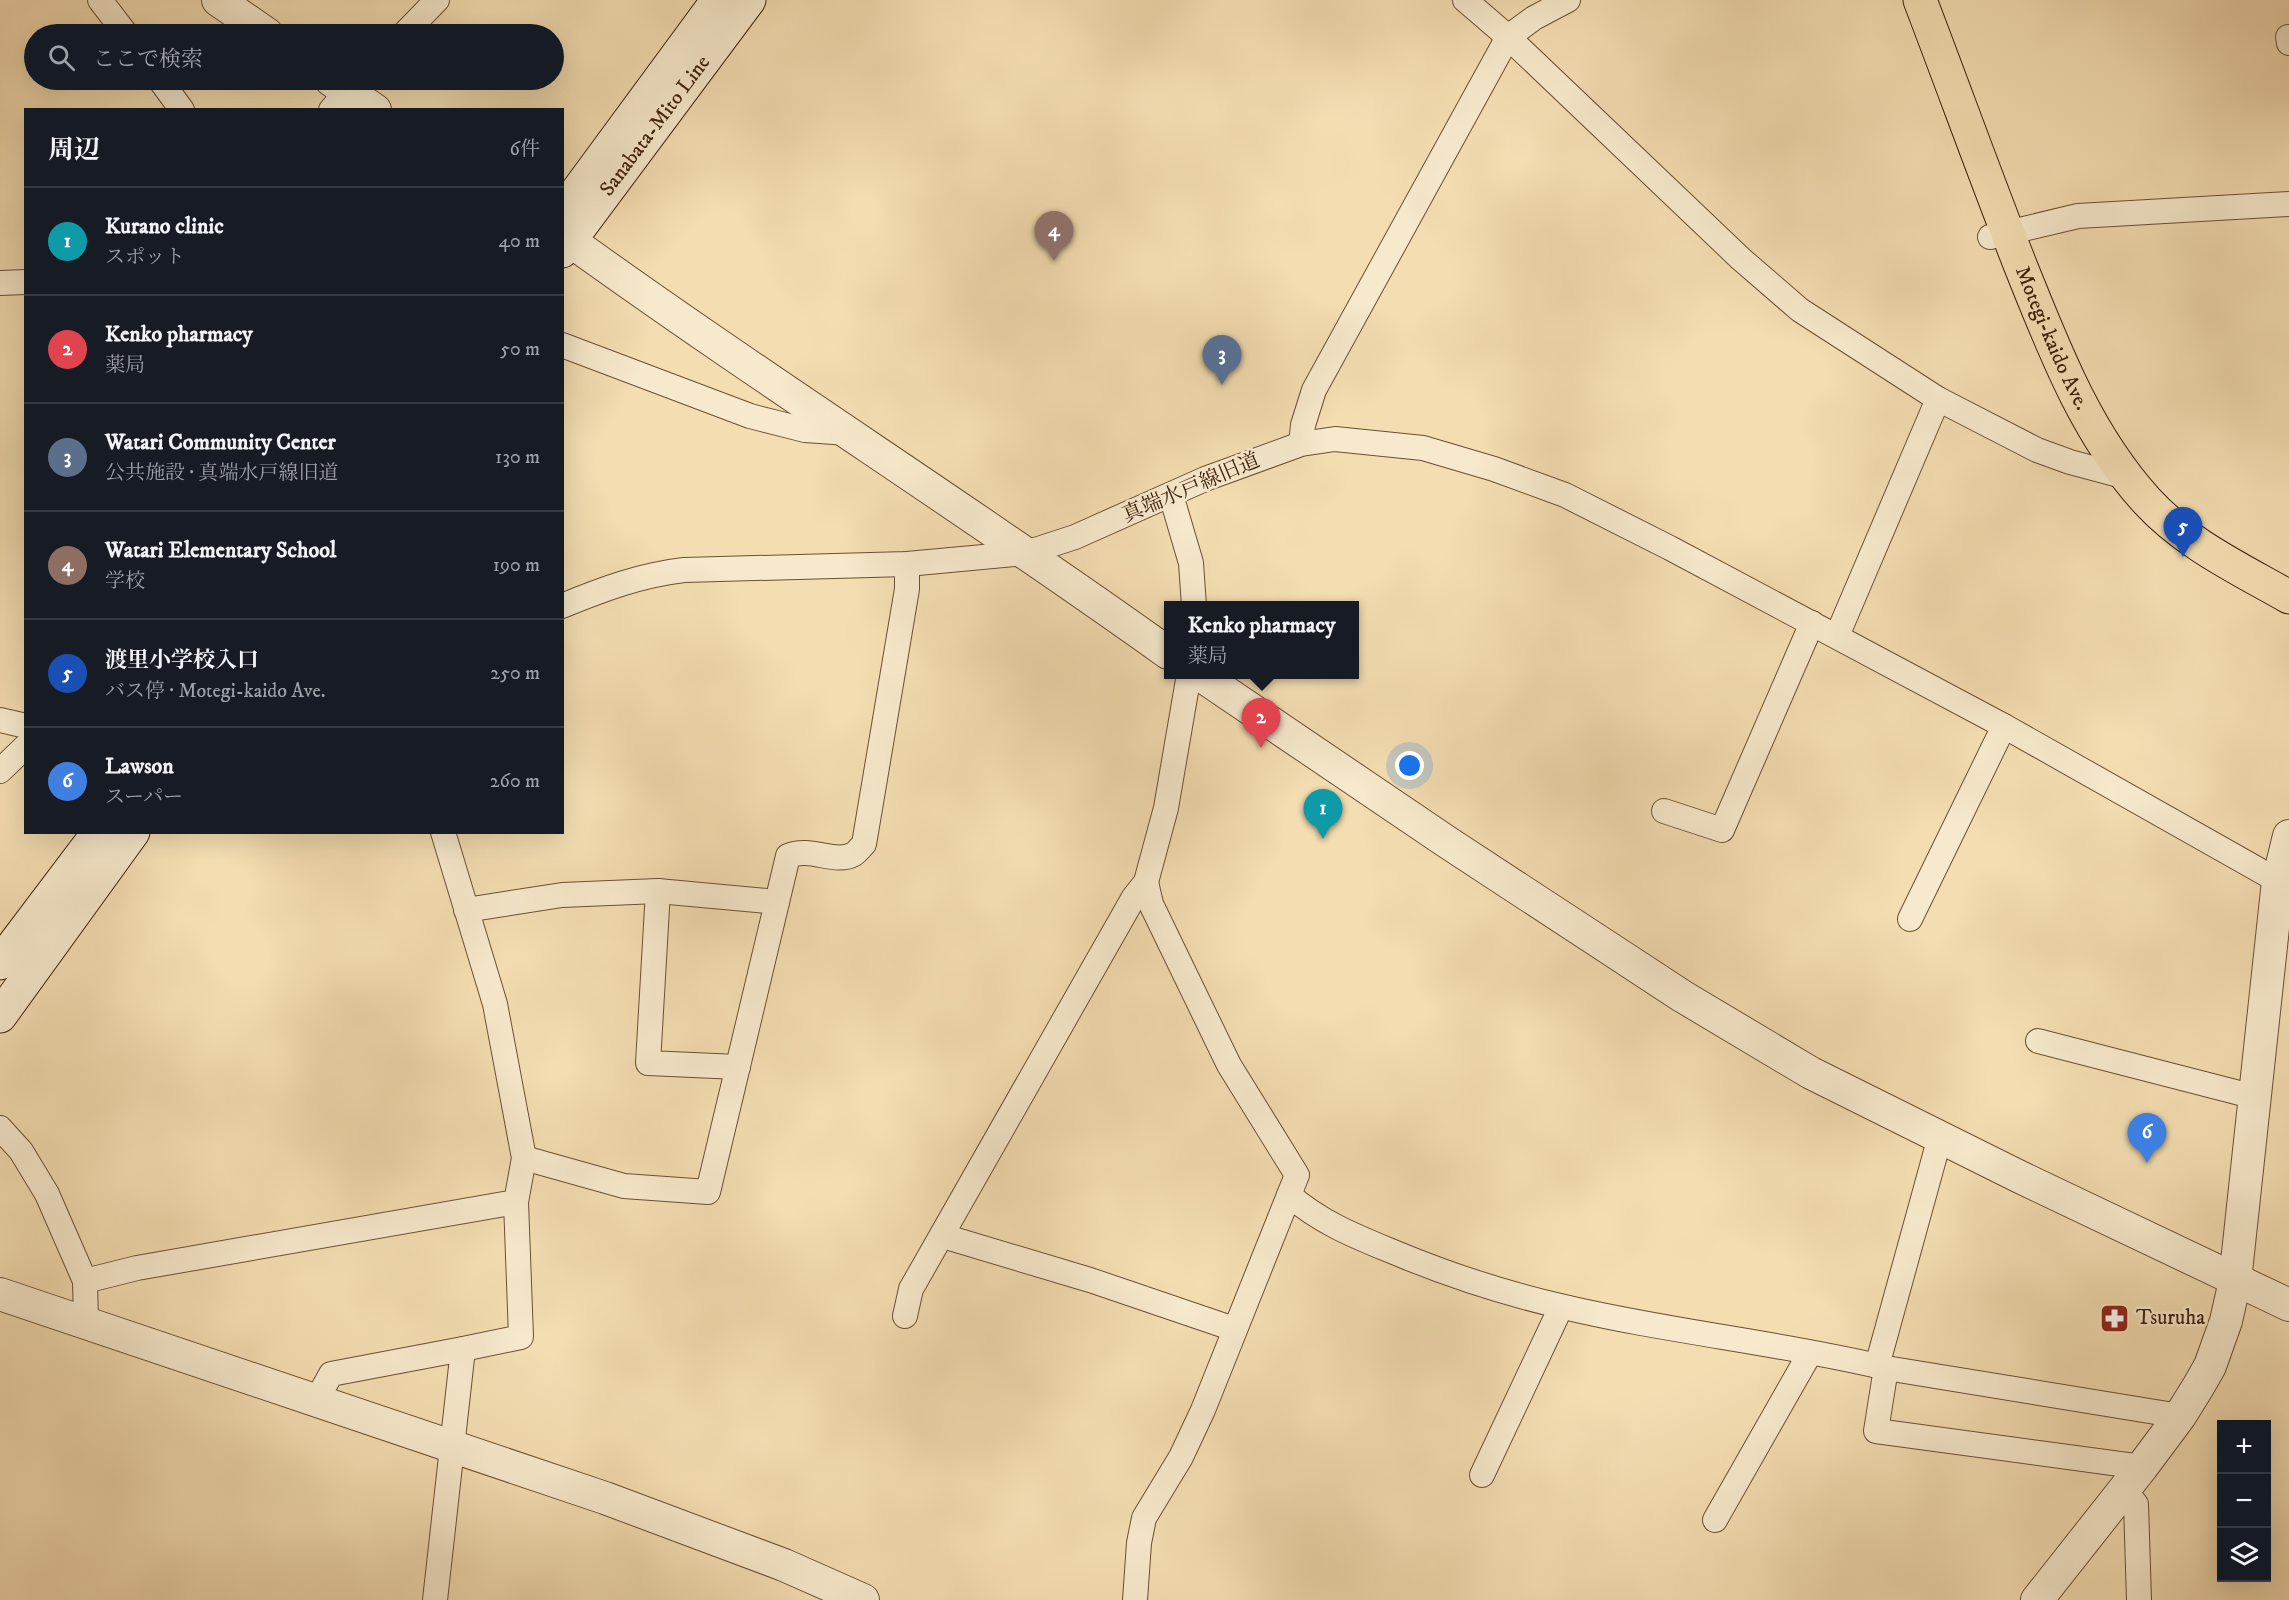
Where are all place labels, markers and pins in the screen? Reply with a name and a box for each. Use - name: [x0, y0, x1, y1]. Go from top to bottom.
- pin: 4: [1034, 212, 1074, 261]
- pin: 3: [1202, 336, 1242, 385]
- pin: 5: [2164, 508, 2202, 557]
- pin: 2: [1242, 698, 1280, 748]
- pin: 1: [1304, 790, 1342, 839]
- pin: 6: [2128, 1114, 2166, 1163]
- pharmacy icon: Tsuruha: [2099, 1302, 2131, 1334]
- place label: Tsuruha: [2136, 1305, 2205, 1331]

